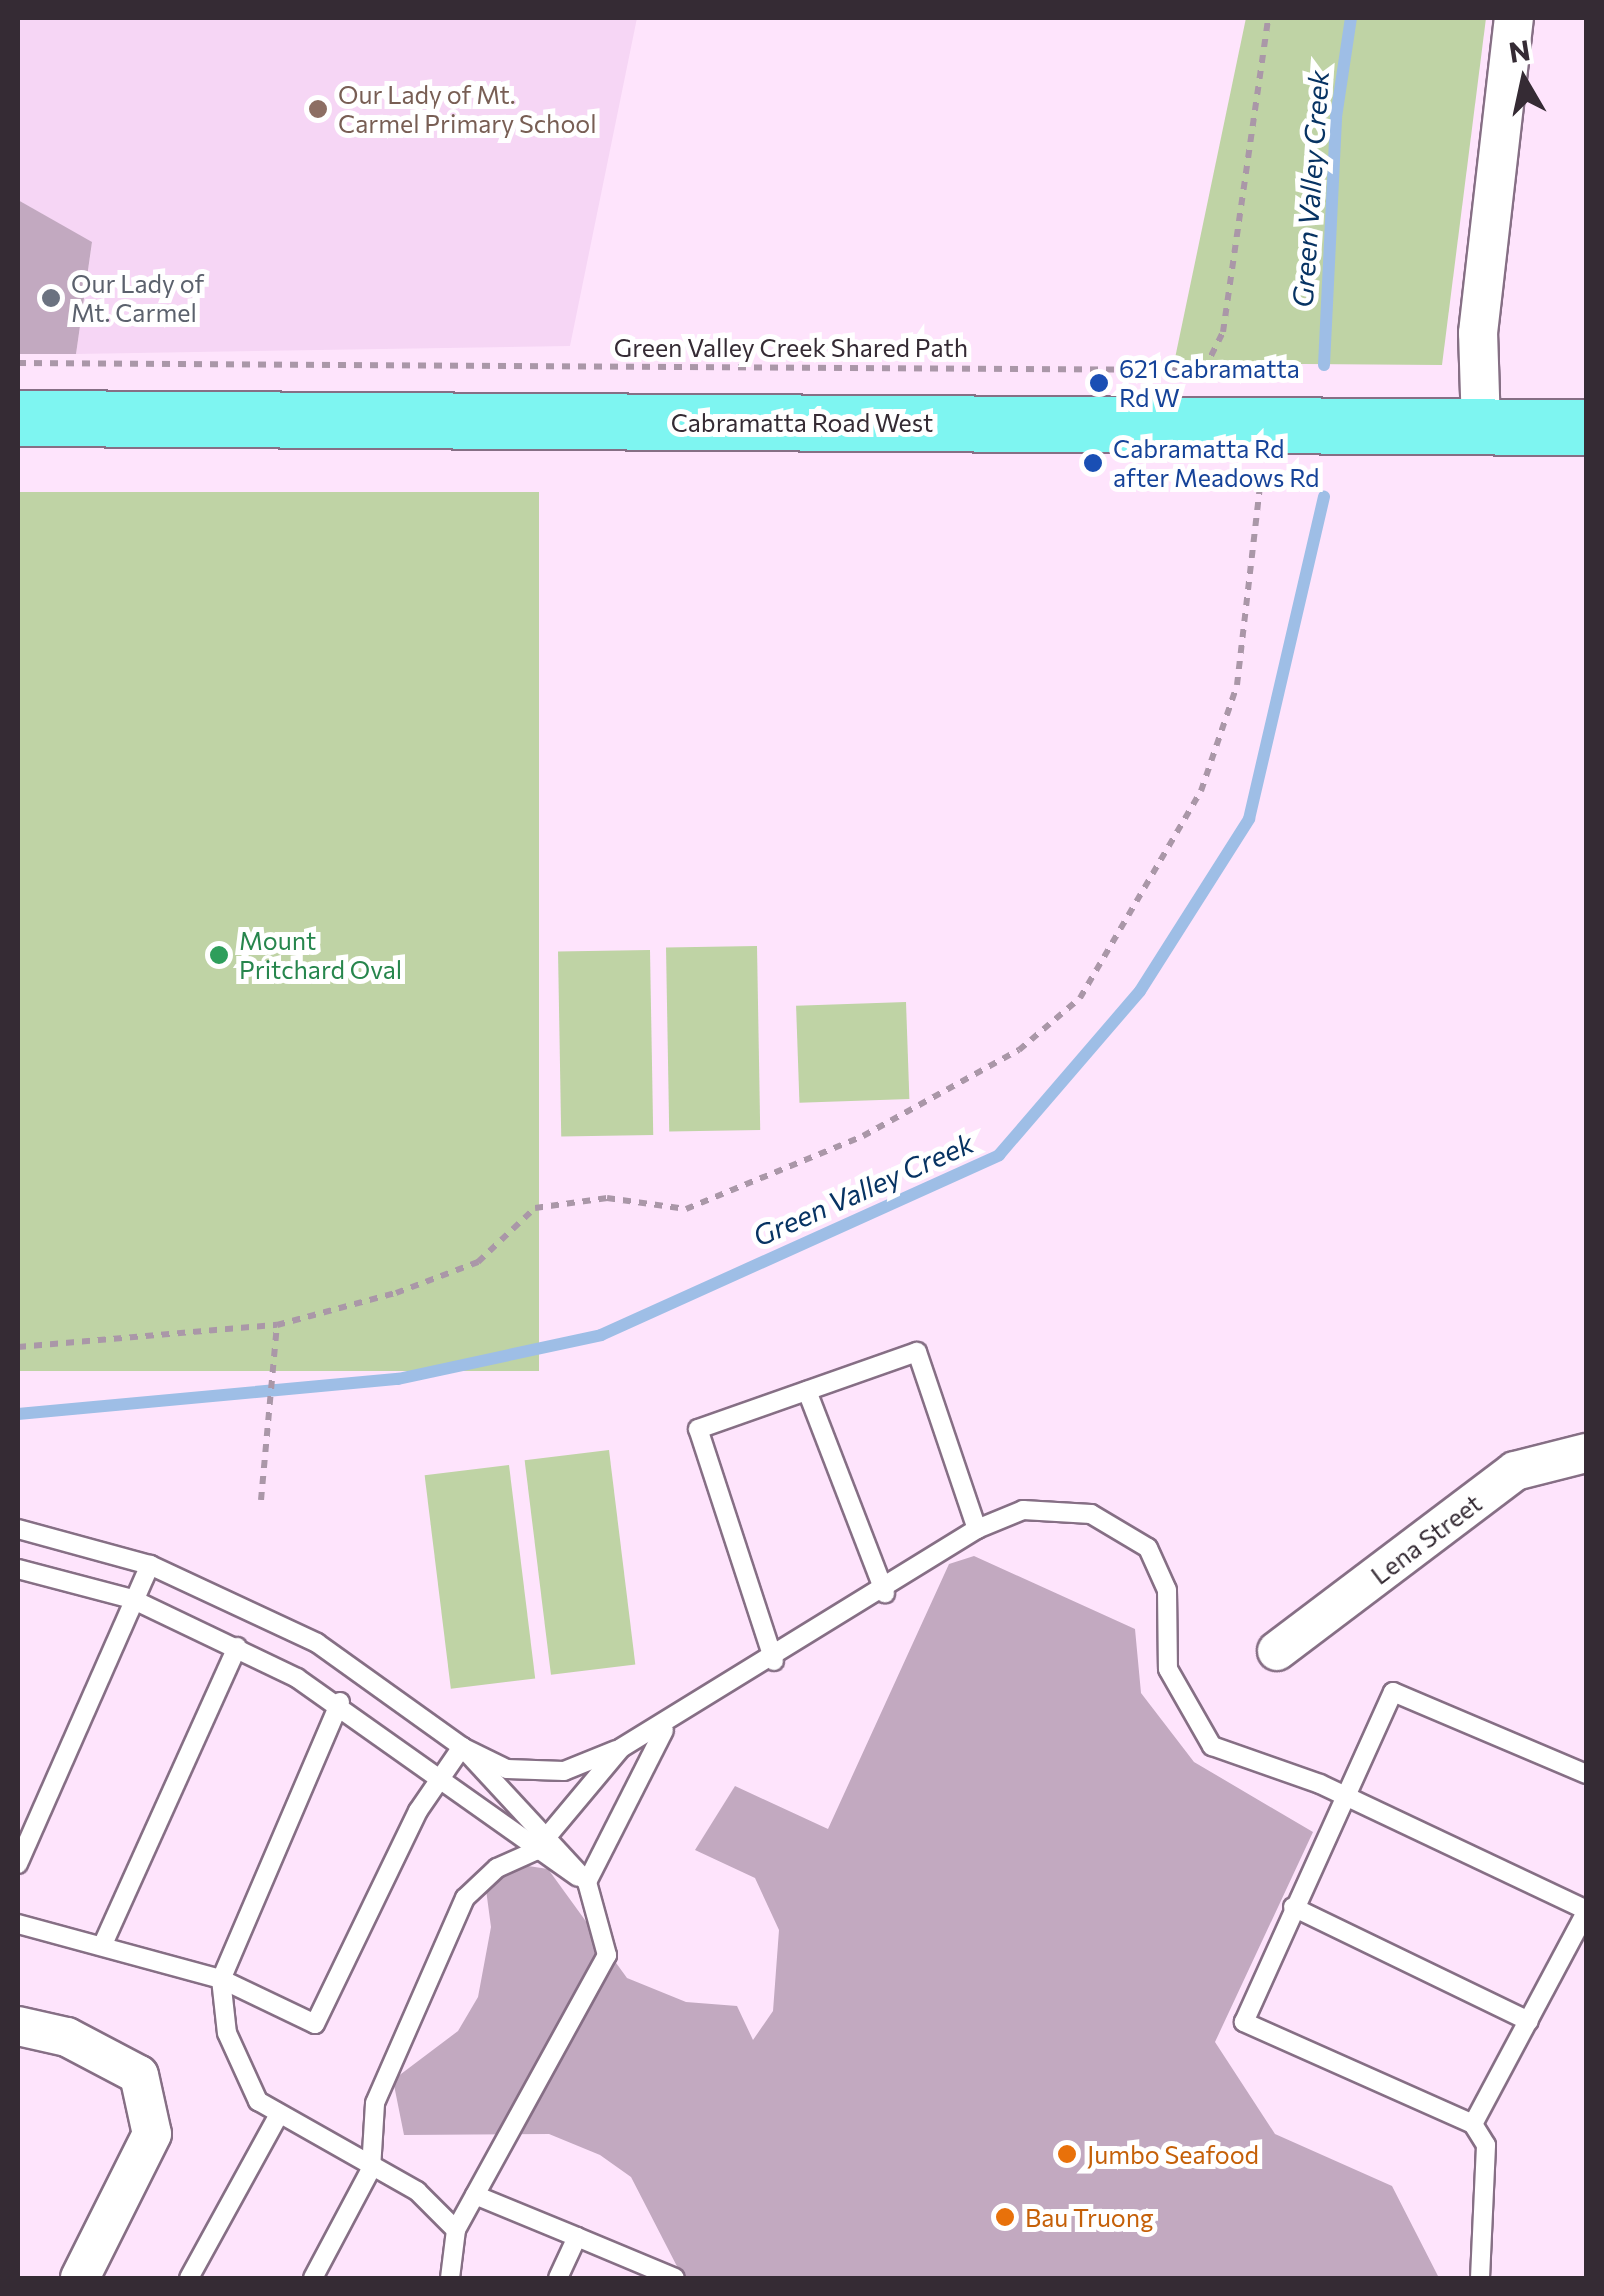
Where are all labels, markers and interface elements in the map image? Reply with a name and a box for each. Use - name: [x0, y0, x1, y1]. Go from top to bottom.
- north arrow: [1474, 30, 1574, 130]
- text: N: [1506, 32, 1532, 69]
- water label: Green Valley Creek: [1285, 69, 1335, 309]
- place label: Our Lady of Mt. Carmel Primary School: [338, 80, 597, 139]
- marker: Our Lady of Mt. Carmel Primary School: [307, 98, 329, 120]
- place label: Our Lady of Mt. Carmel: [71, 269, 204, 328]
- marker: Our Lady of Mt. Carmel: [40, 287, 62, 309]
- street label: Green Valley Creek Shared Path: [614, 332, 968, 362]
- place label: 621 Cabramatta Rd W: [1119, 354, 1300, 413]
- marker: 621 Cabramatta Rd W: [1088, 372, 1110, 394]
- street label: Cabramatta Road West: [671, 407, 933, 437]
- place label: Cabramatta Rd after Meadows Rd: [1113, 434, 1320, 493]
- marker: Cabramatta Rd after Meadows Rd: [1082, 452, 1104, 474]
- place label: Mount Pritchard Oval: [239, 926, 402, 985]
- marker: Mount Pritchard Oval: [208, 944, 230, 966]
- water label: Green Valley Creek: [748, 1125, 978, 1253]
- street label: Lena Street: [1365, 1488, 1487, 1590]
- place label: Jumbo Seafood: [1087, 2139, 1259, 2169]
- marker: Jumbo Seafood: [1056, 2143, 1078, 2165]
- place label: Bau Truong: [1025, 2202, 1154, 2232]
- marker: Bau Truong: [994, 2206, 1016, 2228]

